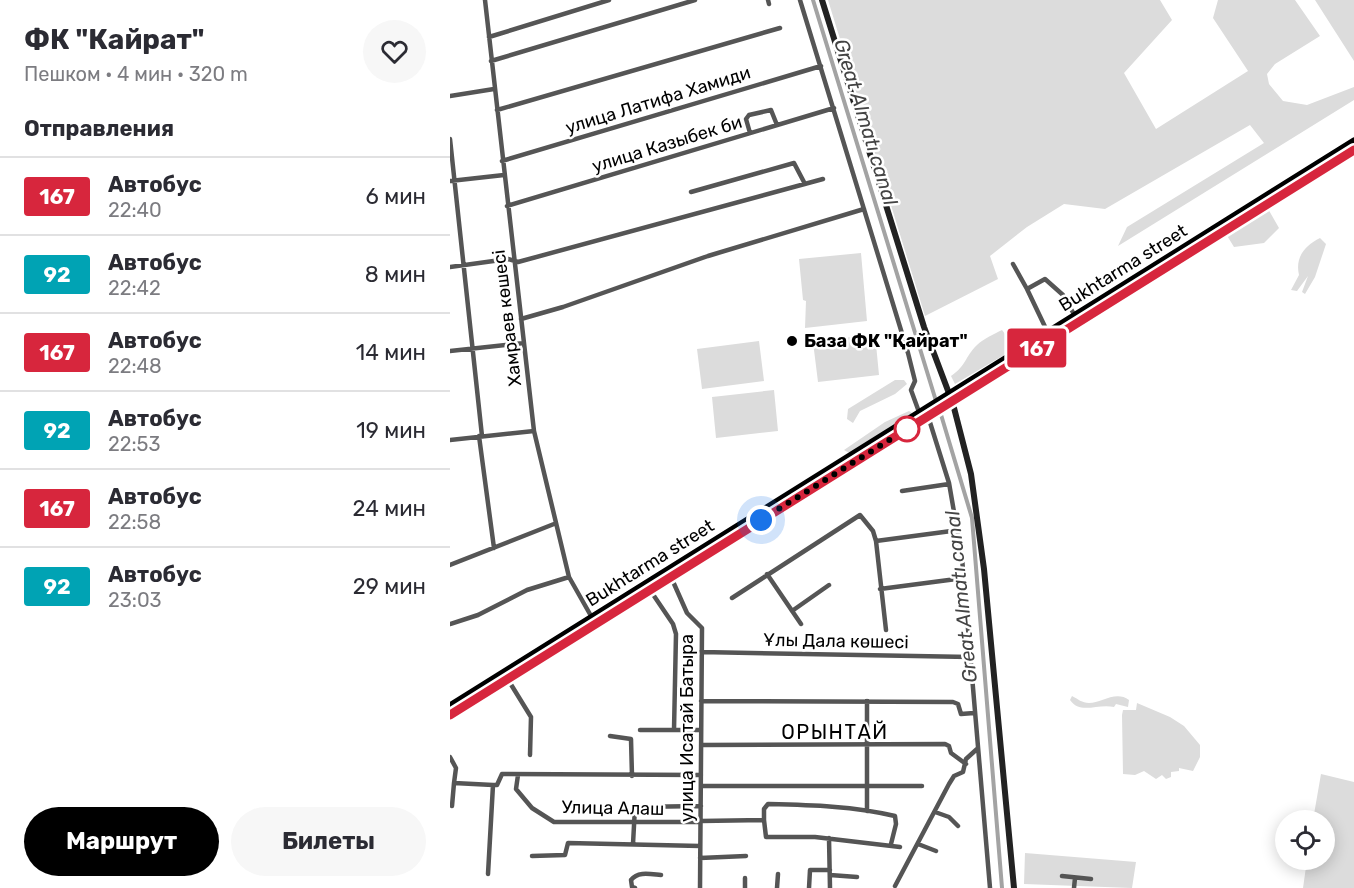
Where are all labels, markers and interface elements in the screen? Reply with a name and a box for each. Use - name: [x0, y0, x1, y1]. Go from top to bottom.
- button: heart: [363, 20, 426, 83]
- text: ФК "Кайрат": [24, 23, 204, 56]
- water label: Great Almatı canal: [829, 36, 903, 209]
- street label: улица Латифа Хамиди: [563, 61, 753, 139]
- text: Пешком · 4 мин · 320 m: [24, 62, 248, 86]
- street label: улица Казыбек би: [589, 111, 745, 177]
- text: Отправления: [24, 115, 174, 142]
- text: Автобус: [108, 171, 202, 198]
- text: 6 мин: [366, 183, 426, 210]
- text: 167: [39, 184, 75, 209]
- text: 22:40: [108, 198, 162, 222]
- street label: Bukhtarma street: [1055, 220, 1191, 316]
- street label: Хамраев көшесі: [488, 248, 526, 388]
- text: Автобус: [108, 249, 202, 276]
- text: 8 мин: [365, 261, 426, 288]
- text: 92: [43, 262, 71, 287]
- text: 22:42: [108, 276, 161, 300]
- text: Автобус: [108, 327, 202, 354]
- line badge: 167: [1002, 328, 1072, 368]
- place label: База ФК "Қайрат": [804, 330, 968, 352]
- marker: База ФК "Қайрат": [785, 334, 799, 348]
- text: 167: [1019, 336, 1055, 361]
- text: 14 мин: [356, 339, 426, 366]
- text: 167: [39, 340, 75, 365]
- text: 22:48: [108, 354, 162, 378]
- text: Автобус: [108, 405, 202, 432]
- unlabelled marker: [894, 416, 920, 442]
- text: 19 мин: [356, 417, 426, 444]
- text: 92: [43, 418, 71, 443]
- text: 22:53: [108, 432, 161, 456]
- text: Автобус: [108, 483, 202, 510]
- text: 24 мин: [352, 495, 426, 522]
- text: 167: [39, 496, 75, 521]
- your location: [746, 505, 776, 535]
- water label: Great Almatı canal: [940, 509, 982, 684]
- text: 22:58: [108, 510, 161, 534]
- street label: Bukhtarma street: [582, 515, 718, 611]
- text: Автобус: [108, 561, 202, 588]
- text: 29 мин: [353, 573, 426, 600]
- text: 92: [43, 574, 71, 599]
- text: 23:03: [108, 588, 162, 612]
- street label: Ұлы Дала көшесі: [763, 629, 909, 653]
- street label: улица Исатай Батыра: [676, 634, 698, 822]
- district label: ОРЫНТАЙ: [781, 720, 889, 744]
- street label: Улица Алаш: [561, 796, 665, 820]
- button: Маршрут: [24, 807, 219, 876]
- button: Билеты: [231, 807, 426, 876]
- map controls: [1275, 810, 1335, 870]
- button: locate: [1275, 810, 1335, 870]

